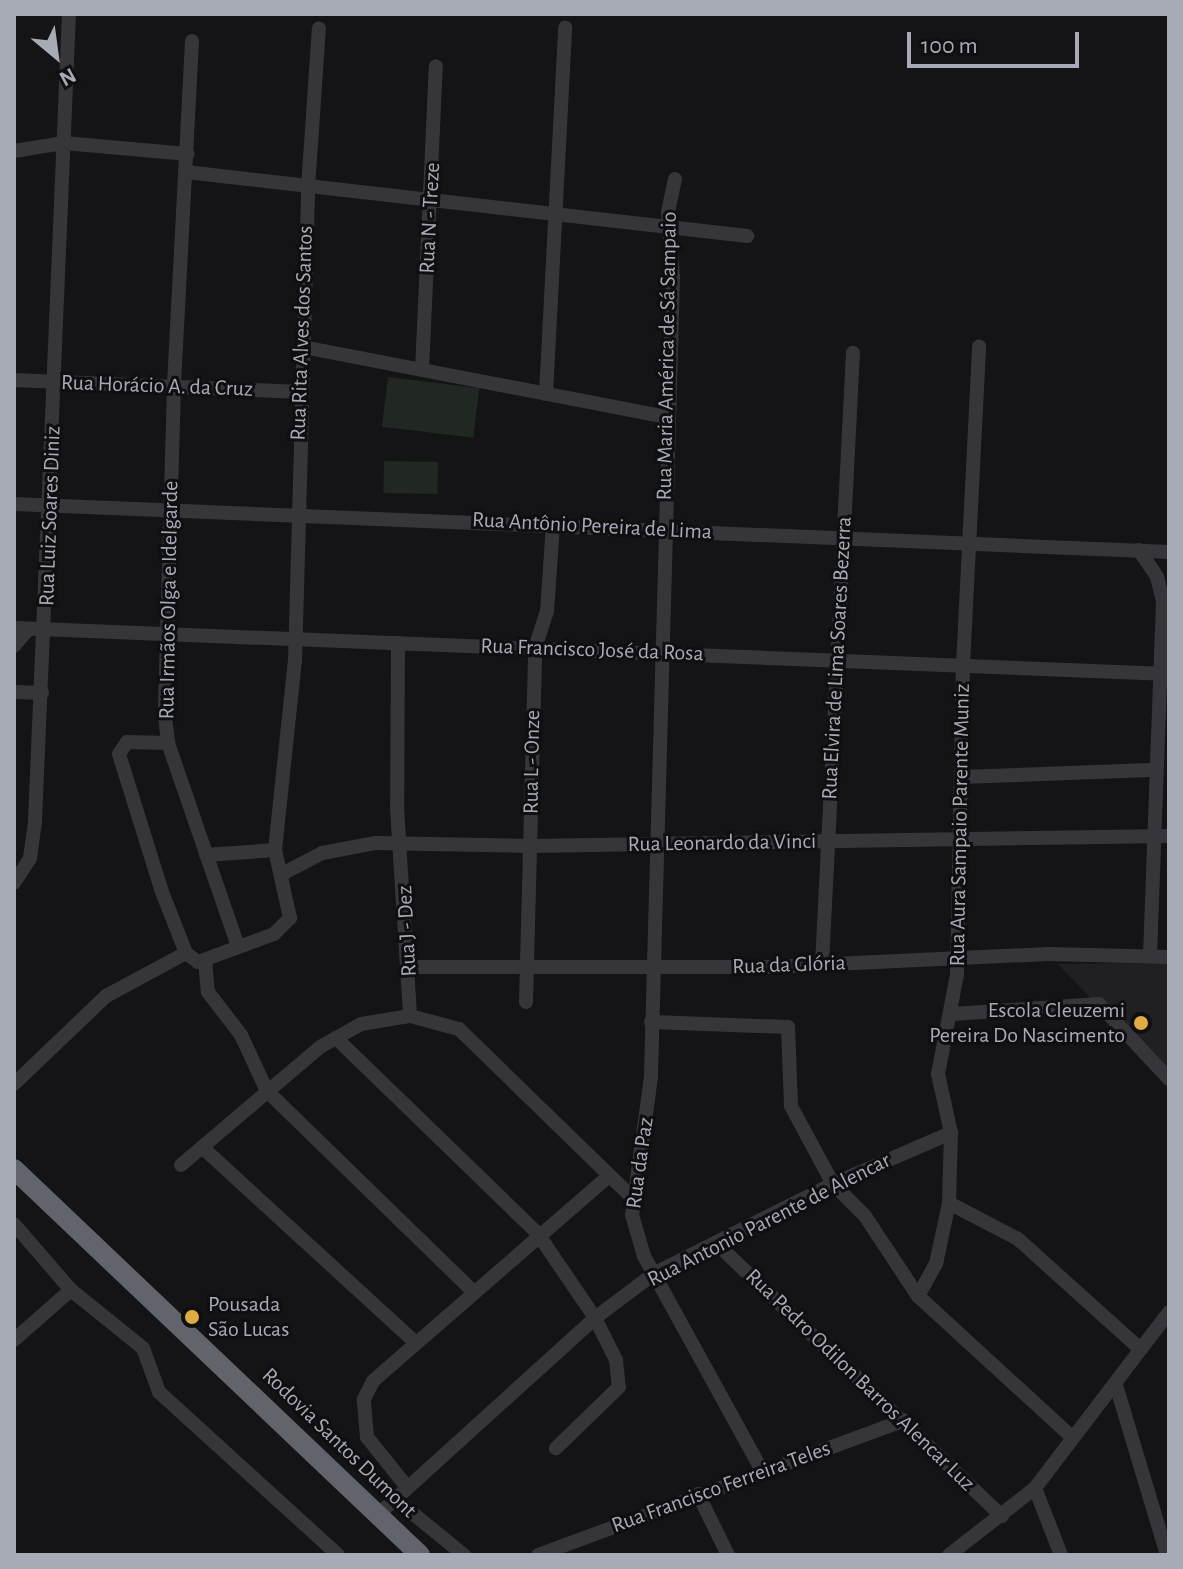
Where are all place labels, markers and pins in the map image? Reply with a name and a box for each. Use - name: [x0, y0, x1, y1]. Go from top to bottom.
- place label: Escola Cleuzemi Pereira Do Nascimento: [929, 997, 1125, 1048]
- marker: Escola Cleuzemi Pereira Do Nascimento: [1132, 1014, 1150, 1032]
- place label: Pousada São Lucas: [208, 1291, 289, 1342]
- marker: Pousada São Lucas: [183, 1308, 201, 1326]

